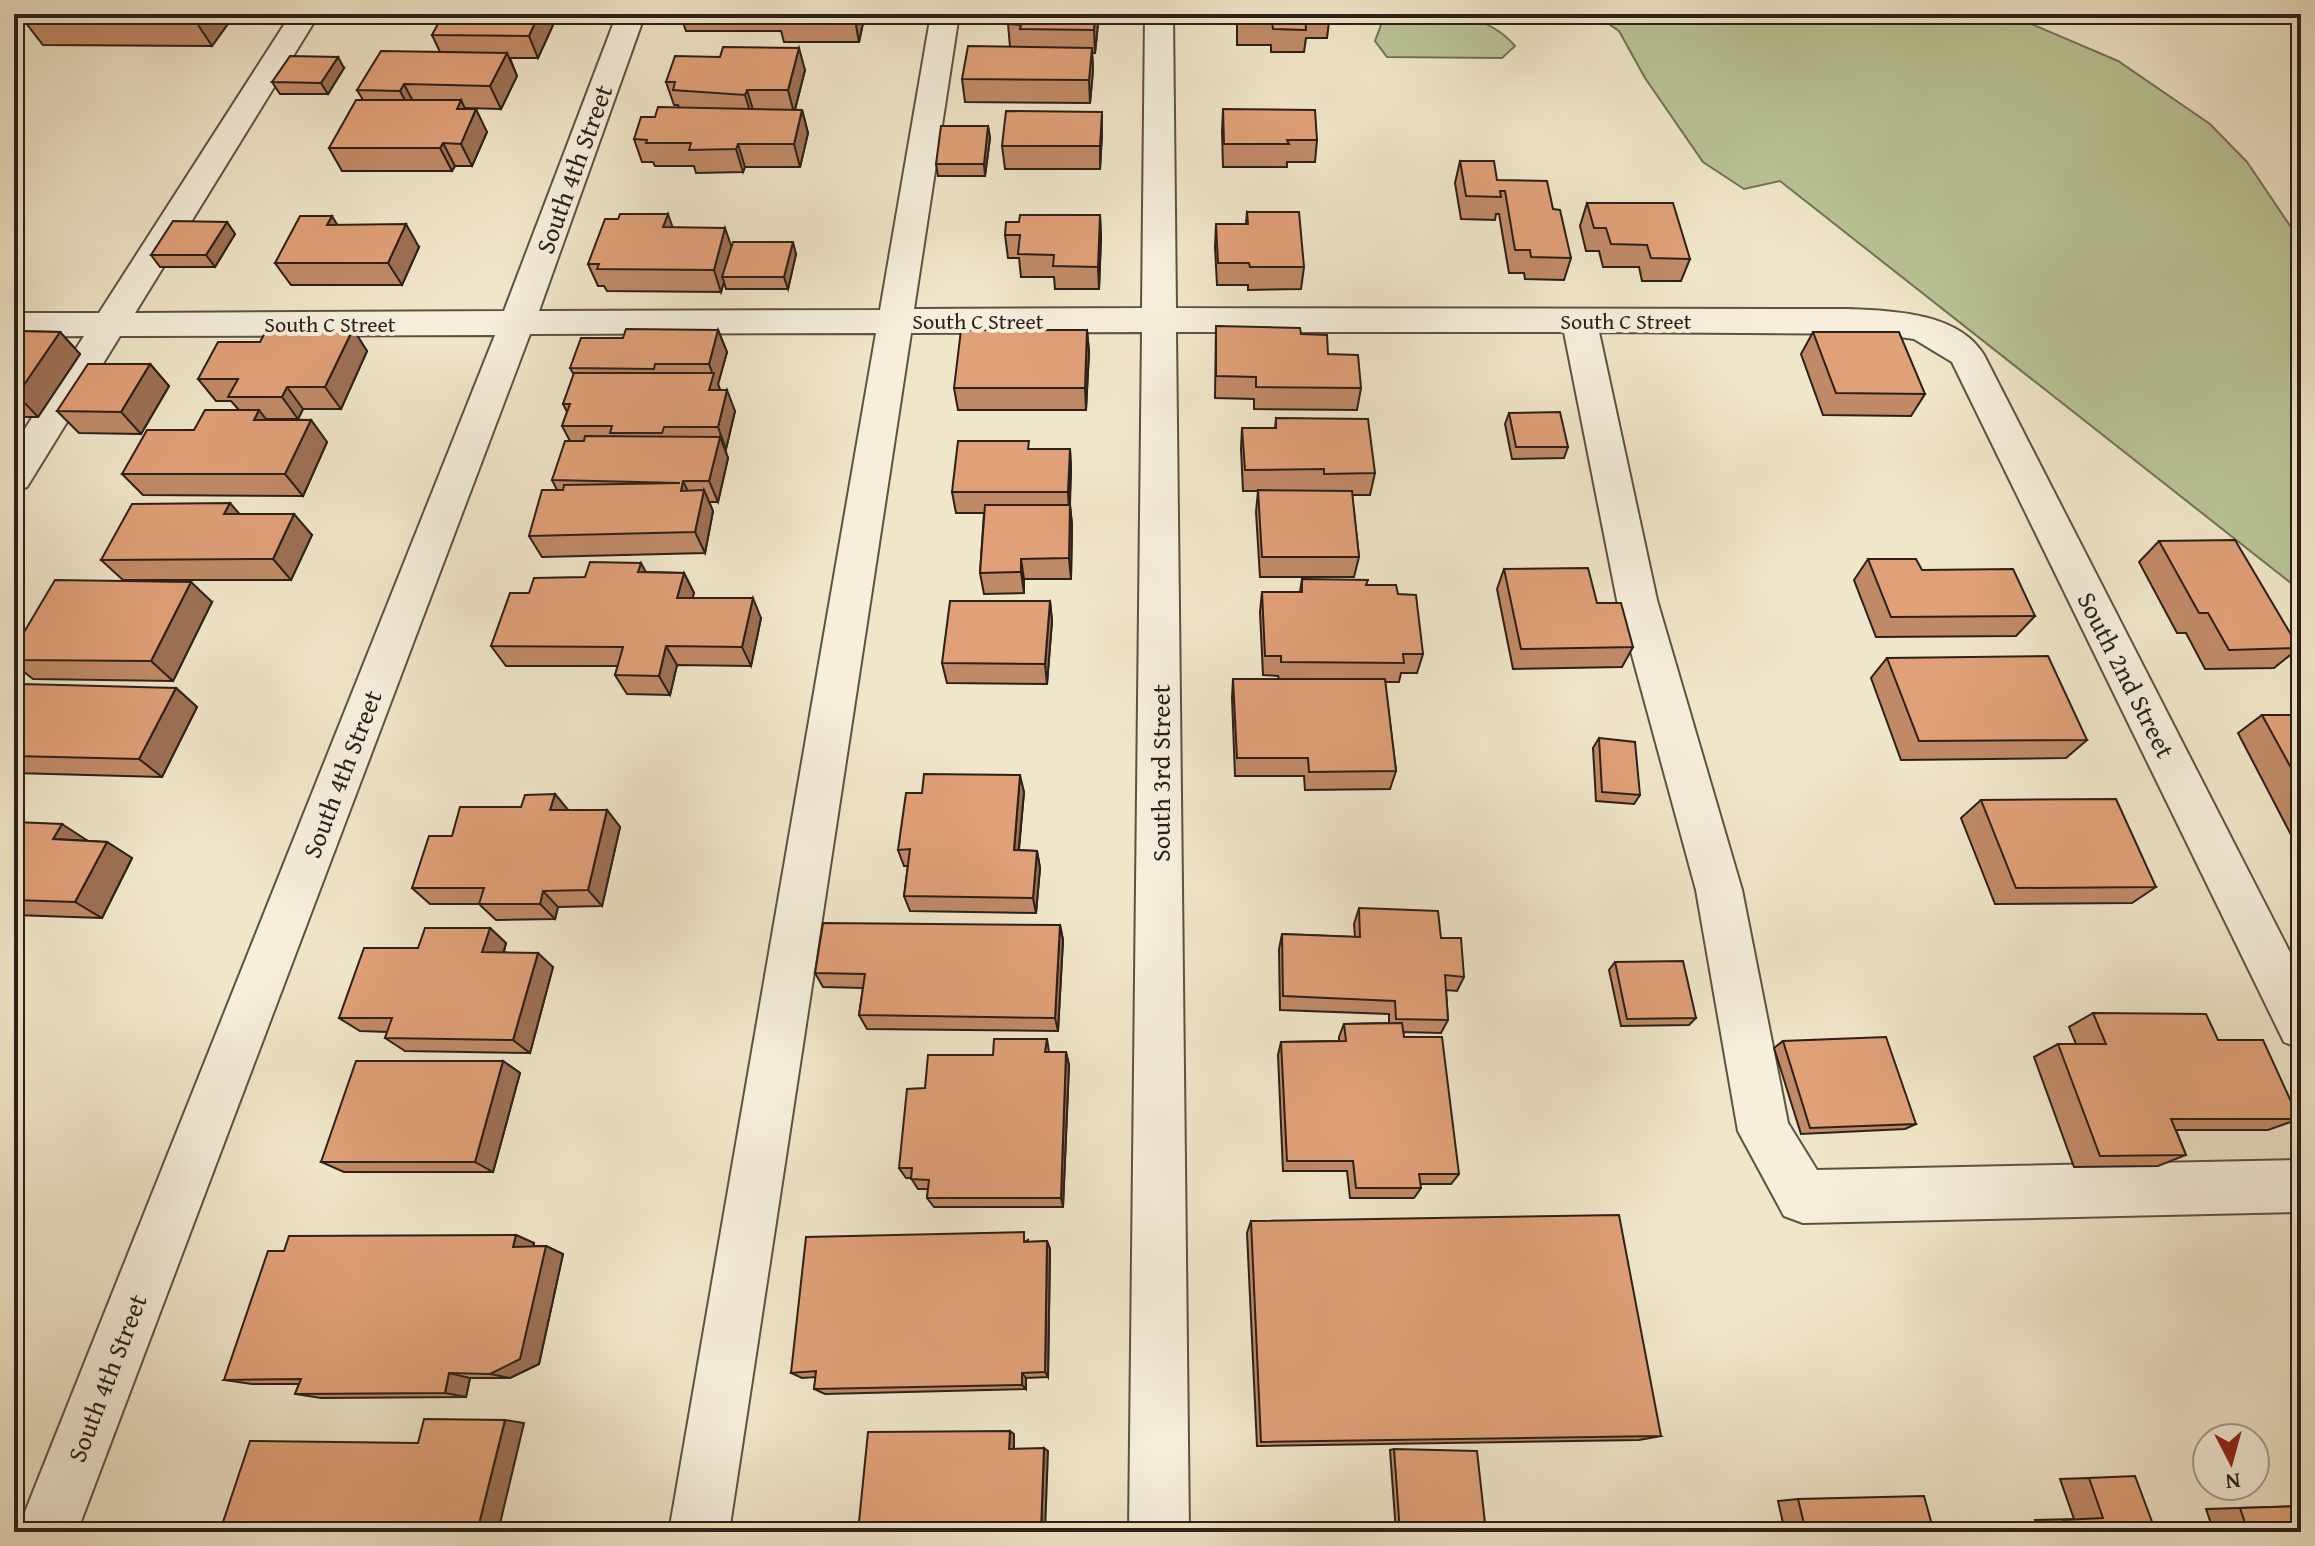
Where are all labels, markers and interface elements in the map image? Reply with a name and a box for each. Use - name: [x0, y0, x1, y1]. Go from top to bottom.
- street label: South 4th Street: [525, 79, 622, 259]
- street label: South C Street: [912, 305, 1044, 337]
- street label: South C Street: [1560, 305, 1692, 337]
- street label: South C Street: [264, 308, 396, 340]
- street label: South 2nd Street: [2068, 585, 2185, 765]
- street label: South 4th Street: [292, 684, 392, 864]
- street label: South 3rd Street: [1141, 684, 1180, 862]
- street label: South 4th Street: [57, 1288, 157, 1468]
- north arrow: [2191, 1422, 2271, 1502]
- text: N: [2224, 1465, 2242, 1499]

